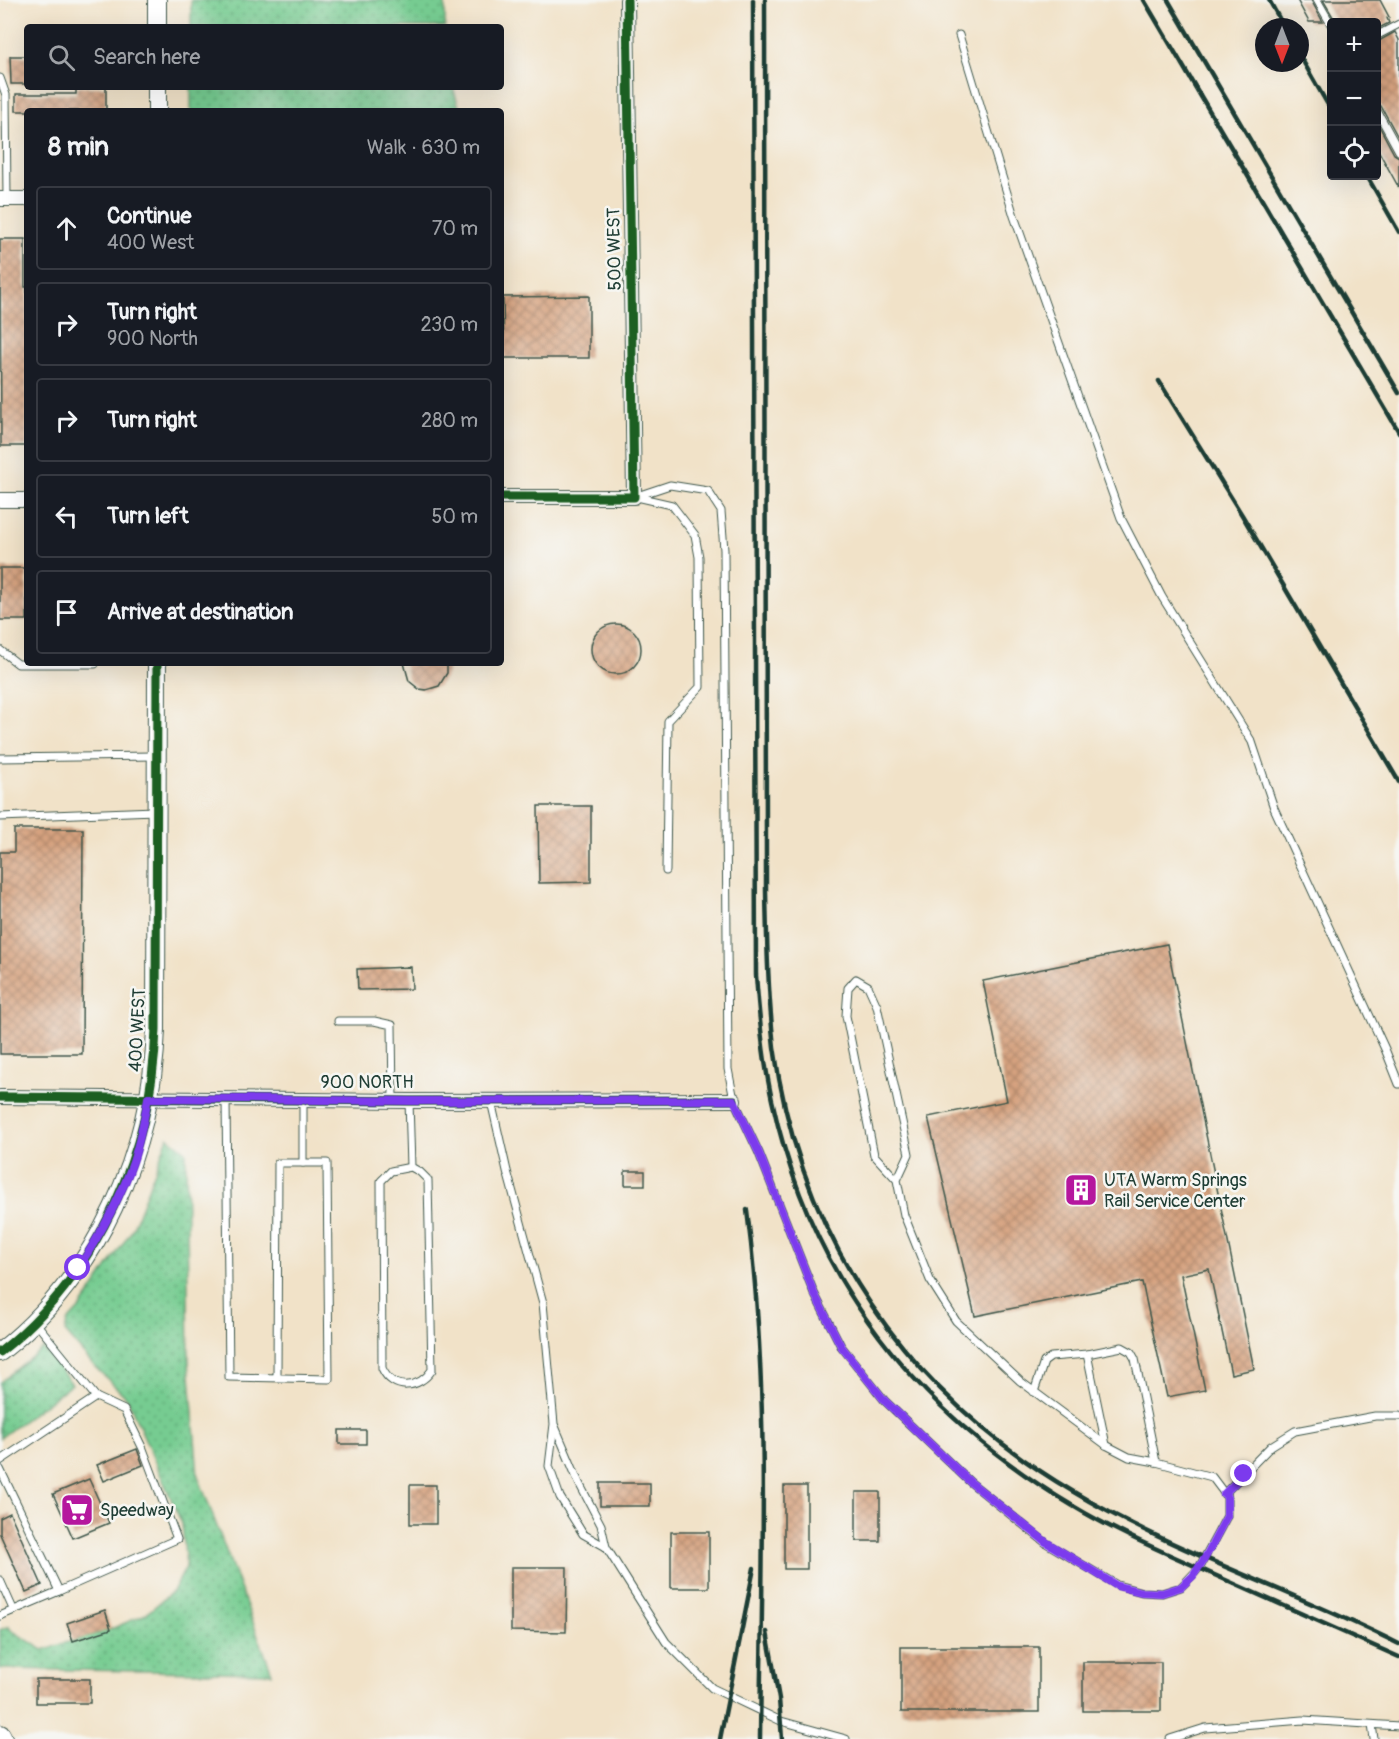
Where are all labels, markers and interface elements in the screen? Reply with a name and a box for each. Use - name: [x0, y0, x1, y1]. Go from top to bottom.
- north arrow: [1255, 18, 1309, 72]
- map controls: [1327, 18, 1381, 180]
- button: +: [1327, 18, 1381, 72]
- search box: [24, 24, 504, 90]
- icon: search: [45, 41, 78, 74]
- text: Search here: [93, 43, 200, 71]
- button: −: [1327, 72, 1381, 126]
- button: locate: [1327, 126, 1381, 180]
- text: 8 min: [48, 131, 109, 163]
- text: Walk · 630 m: [367, 135, 480, 160]
- text: Continue: [107, 202, 191, 230]
- street label: 500 WEST: [602, 207, 627, 291]
- icon: ahead: [50, 212, 83, 245]
- text: 70 m: [432, 216, 478, 241]
- text: 400 West: [107, 230, 194, 255]
- text: Turn right: [107, 298, 197, 326]
- icon: right: [50, 308, 83, 341]
- text: 230 m: [421, 312, 478, 337]
- text: 900 North: [107, 326, 198, 351]
- icon: right: [50, 404, 83, 437]
- text: Turn right: [107, 406, 197, 434]
- text: 280 m: [421, 408, 478, 433]
- icon: left: [50, 500, 83, 533]
- text: Turn left: [107, 502, 189, 530]
- text: 50 m: [431, 504, 478, 529]
- icon: arrive: [50, 596, 83, 629]
- text: Arrive at destination: [107, 598, 293, 626]
- street label: 400 WEST: [124, 987, 151, 1073]
- street label: 900 NORTH: [320, 1071, 414, 1094]
- place label: UTA Warm Springs Rail Service Center: [1104, 1169, 1247, 1213]
- building icon: UTA Warm Springs Rail Service Center: [1063, 1172, 1099, 1208]
- route start: [64, 1254, 90, 1280]
- route end: [1230, 1460, 1256, 1486]
- supermarket icon: Speedway: [59, 1492, 95, 1528]
- place label: Speedway: [100, 1499, 174, 1522]

